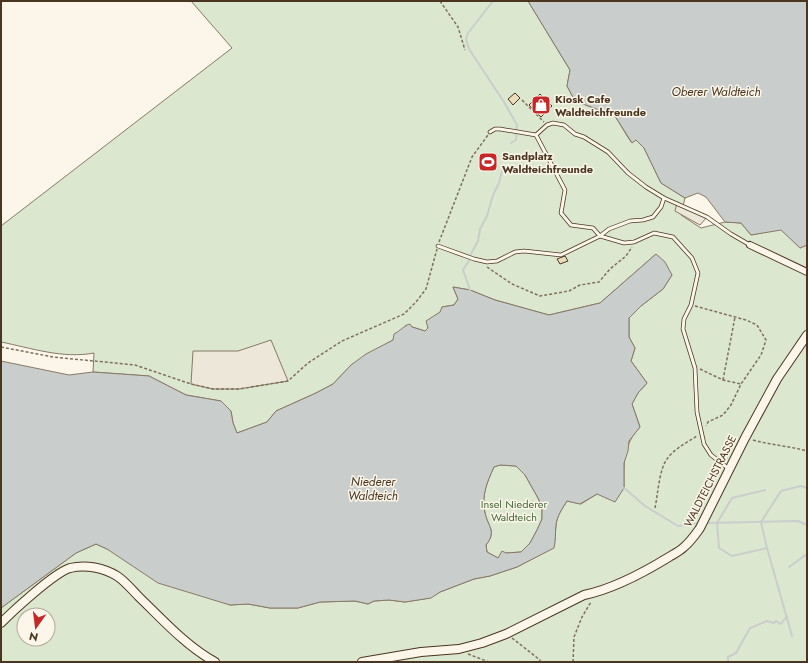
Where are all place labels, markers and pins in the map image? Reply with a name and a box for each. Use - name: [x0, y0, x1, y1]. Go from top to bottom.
- place label: Kiosk Cafe Waldteichfreunde: [555, 91, 646, 120]
- shop icon: Kiosk Cafe Waldteichfreunde: [530, 94, 552, 116]
- place label: Sandplatz Waldteichfreunde: [502, 148, 593, 177]
- sports icon: Sandplatz Waldteichfreunde: [477, 151, 499, 173]

